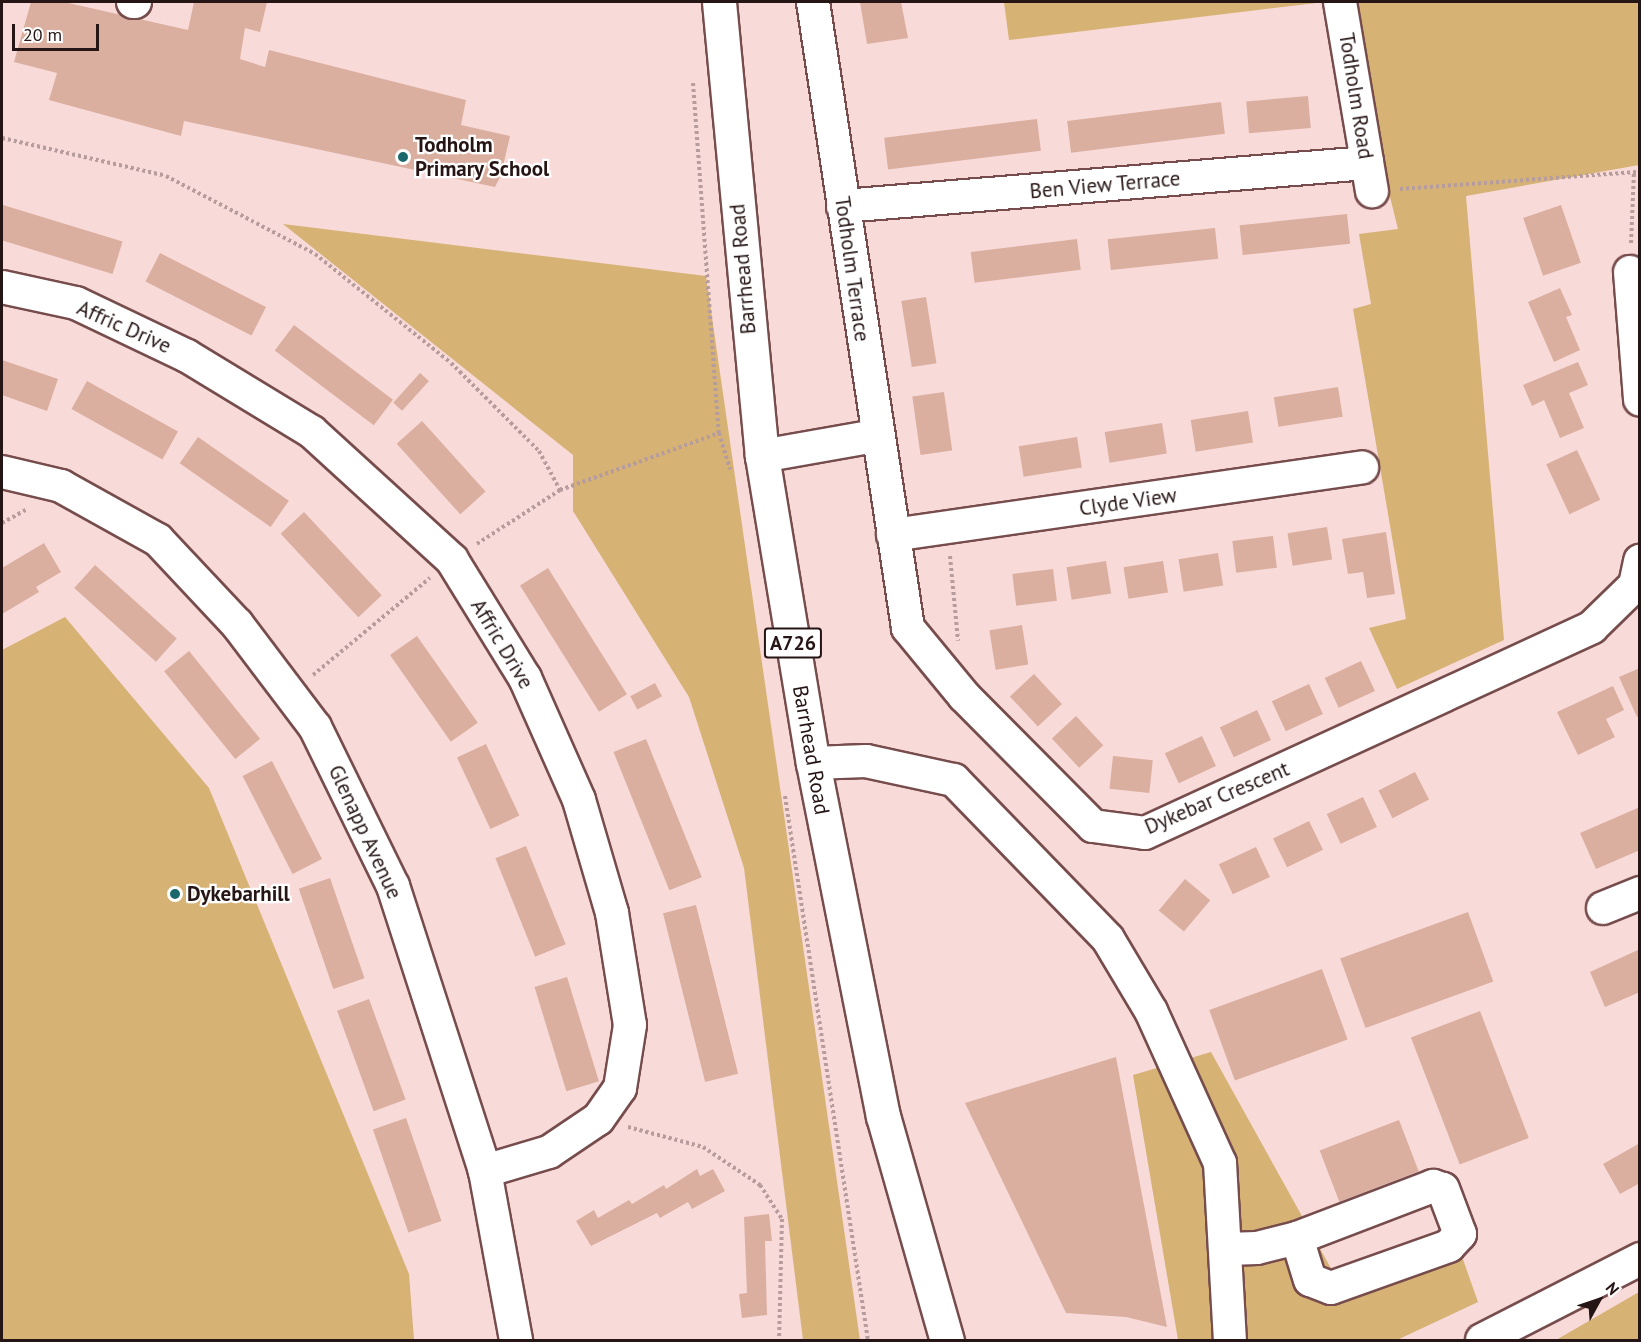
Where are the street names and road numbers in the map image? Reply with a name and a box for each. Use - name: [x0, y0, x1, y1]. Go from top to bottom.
- street label: Todholm Road: [1334, 31, 1378, 161]
- street label: Ben View Terrace: [1028, 166, 1182, 204]
- street label: Todholm Terrace: [829, 194, 875, 344]
- street label: Barrhead Road: [725, 203, 761, 335]
- street label: Affric Drive: [73, 295, 175, 359]
- street label: Clyde View: [1077, 483, 1179, 521]
- street label: Affric Drive: [465, 594, 539, 694]
- road number: A726: [763, 626, 823, 660]
- street label: Barrhead Road: [787, 683, 835, 817]
- street label: Dykebar Crescent: [1141, 756, 1293, 840]
- street label: Glenapp Avenue: [323, 761, 407, 903]

